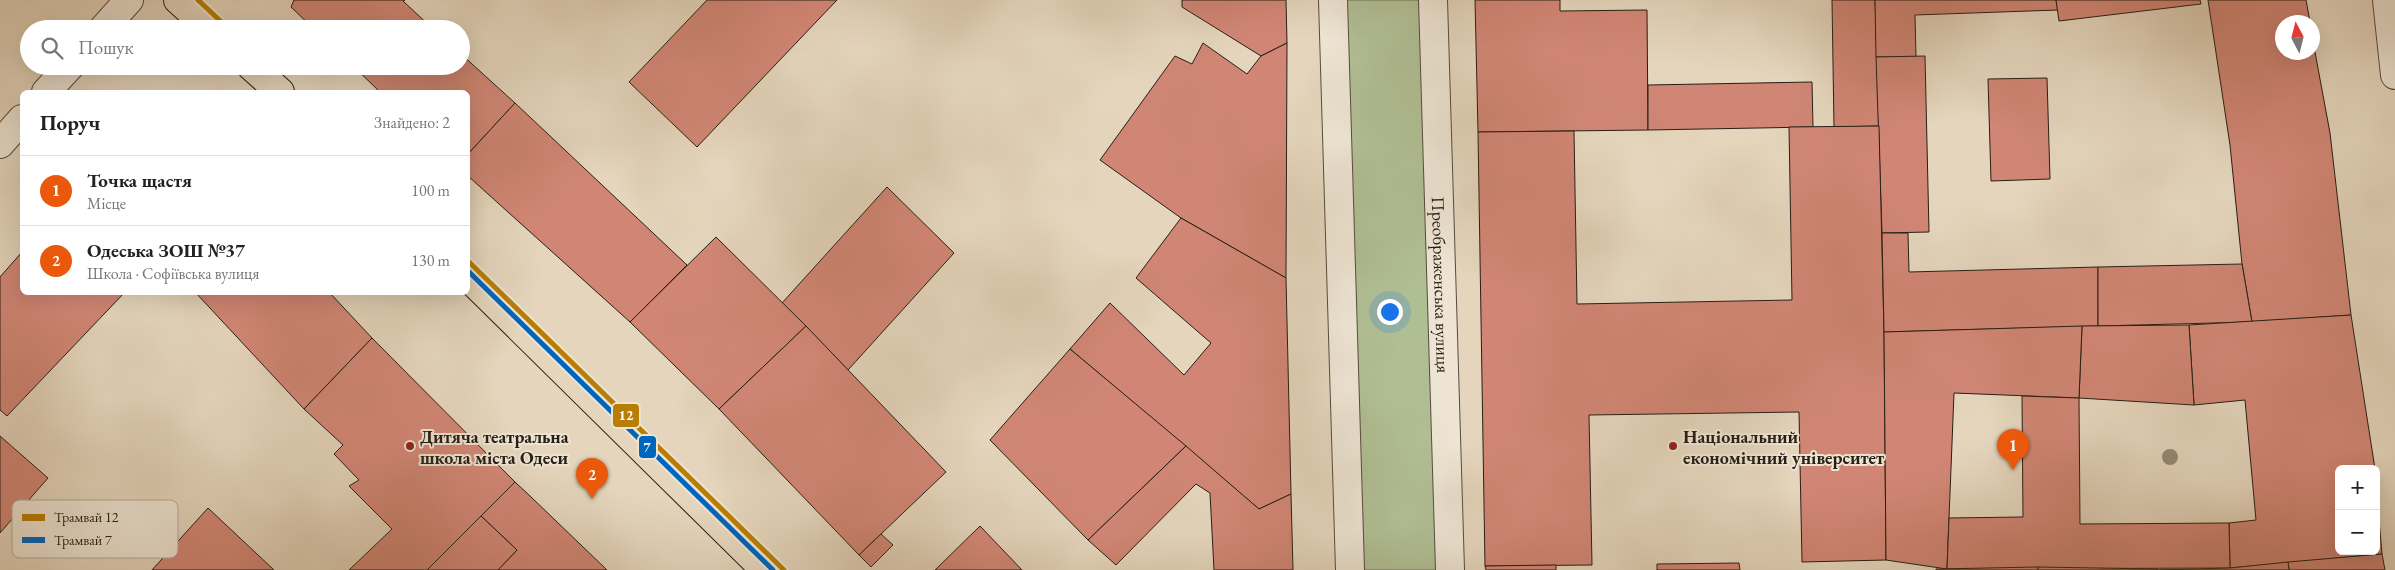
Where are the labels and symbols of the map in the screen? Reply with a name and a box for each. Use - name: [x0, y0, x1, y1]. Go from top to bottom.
- north arrow: [2275, 15, 2320, 60]
- street label: Преображенська вулиця: [1427, 196, 1456, 374]
- your location: [1377, 299, 1403, 325]
- line badge: 12: [612, 403, 640, 428]
- text: 12: [619, 406, 634, 424]
- place label: Дитяча театральна школа міста Одеси: [420, 425, 569, 469]
- place label: Національний економічний університет: [1683, 425, 1884, 469]
- pin: 1: [1997, 429, 2029, 470]
- line badge: 7: [638, 435, 657, 459]
- text: 7: [643, 438, 651, 456]
- marker: Дитяча театральна школа міста Одеси: [404, 440, 416, 452]
- marker: Національний економічний університет: [1667, 440, 1679, 452]
- pin: 2: [576, 458, 608, 499]
- legend: [12, 500, 178, 558]
- text: Трамвай 12: [54, 508, 119, 526]
- text: Трамвай 7: [54, 531, 112, 549]

